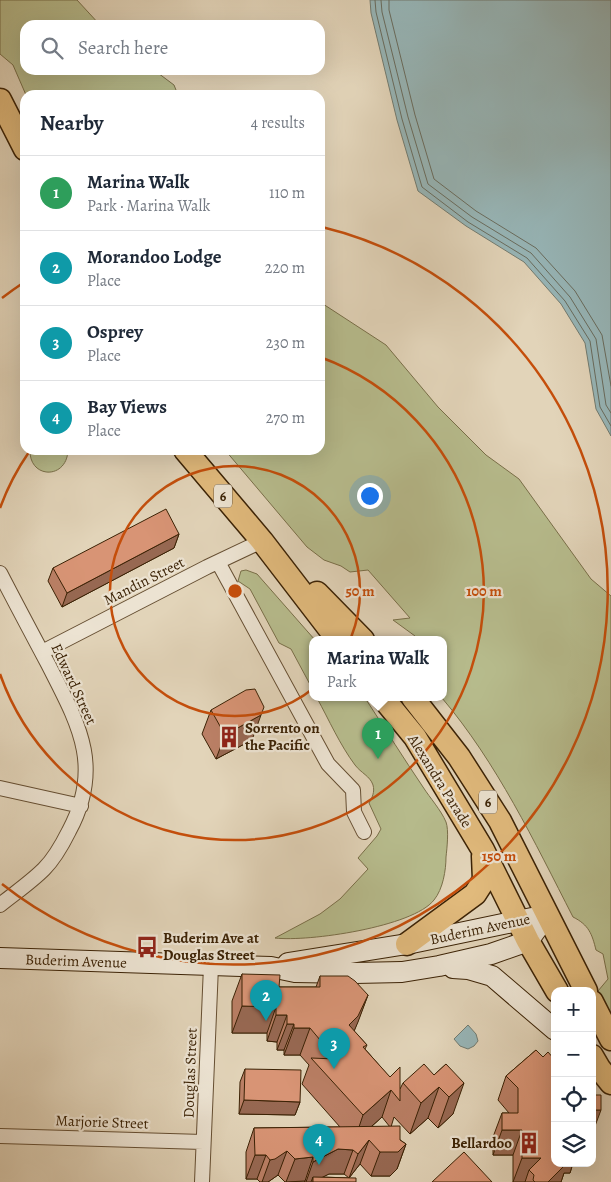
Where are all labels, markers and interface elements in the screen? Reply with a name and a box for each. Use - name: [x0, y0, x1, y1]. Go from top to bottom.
- search box: [20, 20, 325, 75]
- icon: search: [38, 34, 66, 62]
- text: Search here: [78, 35, 168, 61]
- text: Nearby: [40, 109, 103, 137]
- text: 4 results: [251, 112, 305, 134]
- text: Marina Walk: [87, 169, 189, 195]
- text: 1: [53, 182, 59, 204]
- text: 110 m: [269, 182, 305, 204]
- text: Park · Marina Walk: [87, 195, 210, 217]
- text: Morandoo Lodge: [87, 244, 222, 270]
- text: 2: [52, 257, 60, 279]
- text: 220 m: [265, 257, 305, 279]
- text: Place: [87, 270, 121, 292]
- text: Osprey: [87, 319, 143, 345]
- text: 3: [53, 332, 59, 354]
- text: 230 m: [266, 332, 305, 354]
- text: Place: [87, 345, 121, 367]
- text: Bay Views: [87, 394, 167, 420]
- text: 4: [52, 407, 60, 429]
- text: 270 m: [266, 407, 305, 429]
- text: Place: [87, 420, 121, 442]
- your location: [357, 483, 383, 509]
- road number: 6: [214, 484, 232, 508]
- street label: Mandin Street: [100, 552, 188, 610]
- text: 50 m: [345, 581, 375, 601]
- text: 100 m: [466, 581, 502, 601]
- centre of rings: [226, 582, 244, 600]
- popup: [309, 636, 447, 701]
- street label: Edward Street: [46, 640, 102, 728]
- text: Marina Walk: [327, 645, 429, 671]
- text: Park: [327, 671, 357, 693]
- place label: Sorrento on the Pacific: [245, 718, 320, 755]
- pin: 1: [362, 718, 394, 759]
- building icon: Sorrento on the Pacific: [216, 724, 242, 750]
- street label: Alexandra Parade: [403, 730, 477, 832]
- road number: 6: [479, 790, 497, 814]
- text: 150 m: [482, 846, 517, 866]
- street label: Buderim Avenue: [428, 909, 532, 949]
- place label: Buderim Ave at Douglas Street: [163, 928, 259, 965]
- bus stop icon: Buderim Ave at Douglas Street: [134, 934, 160, 960]
- street label: Buderim Avenue: [25, 949, 128, 973]
- pin: 2: [250, 980, 282, 1021]
- map controls: [551, 987, 596, 1167]
- button: +: [551, 987, 596, 1032]
- street label: Douglas Street: [178, 1028, 202, 1118]
- pin: 3: [318, 1028, 350, 1069]
- button: −: [551, 1032, 596, 1077]
- button: locate: [551, 1077, 596, 1122]
- street label: Marjorie Street: [55, 1110, 149, 1134]
- button: layers: [551, 1122, 596, 1167]
- pin: 4: [303, 1124, 335, 1165]
- building icon: Bellardoo: [516, 1130, 542, 1156]
- place label: Bellardoo: [451, 1133, 512, 1153]

